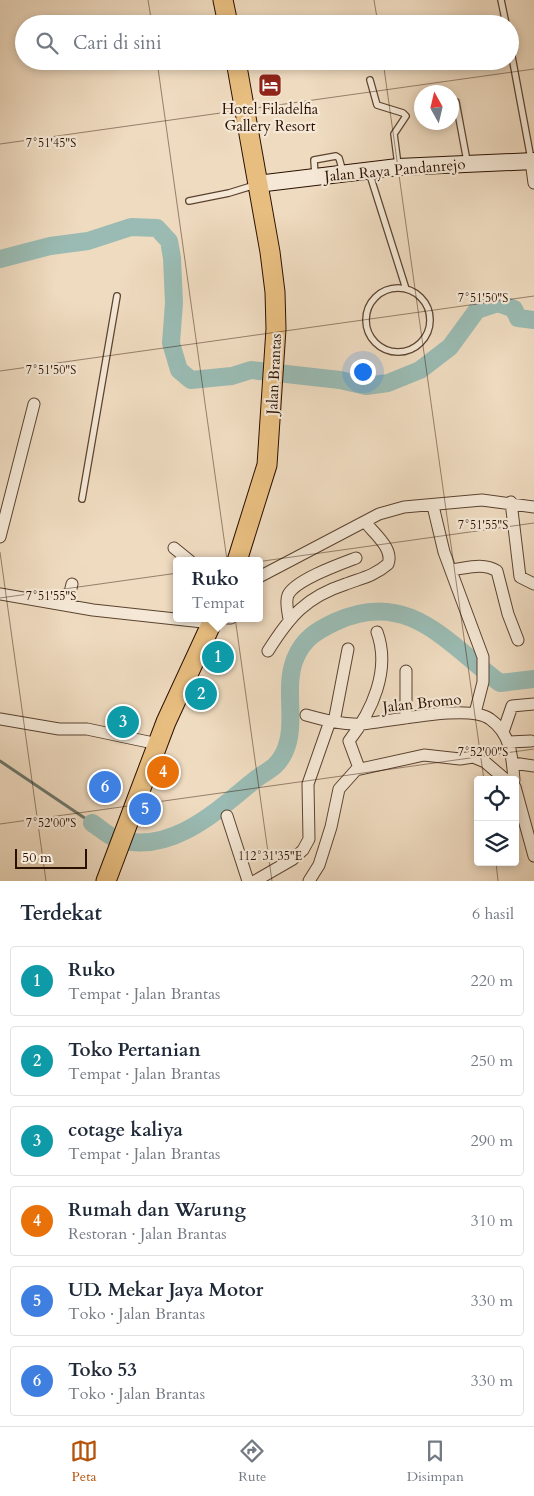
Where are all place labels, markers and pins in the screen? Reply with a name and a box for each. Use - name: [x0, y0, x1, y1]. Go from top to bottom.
- hotel icon: Hotel Filadelfia Gallery Resort: [257, 72, 283, 98]
- place label: Hotel Filadelfia Gallery Resort: [222, 99, 319, 136]
- pin: 1: [202, 638, 234, 676]
- pin: 2: [185, 675, 217, 713]
- pin: 3: [107, 703, 139, 741]
- pin: 4: [147, 753, 179, 791]
- pin: 6: [89, 768, 121, 806]
- pin: 5: [129, 790, 161, 828]

